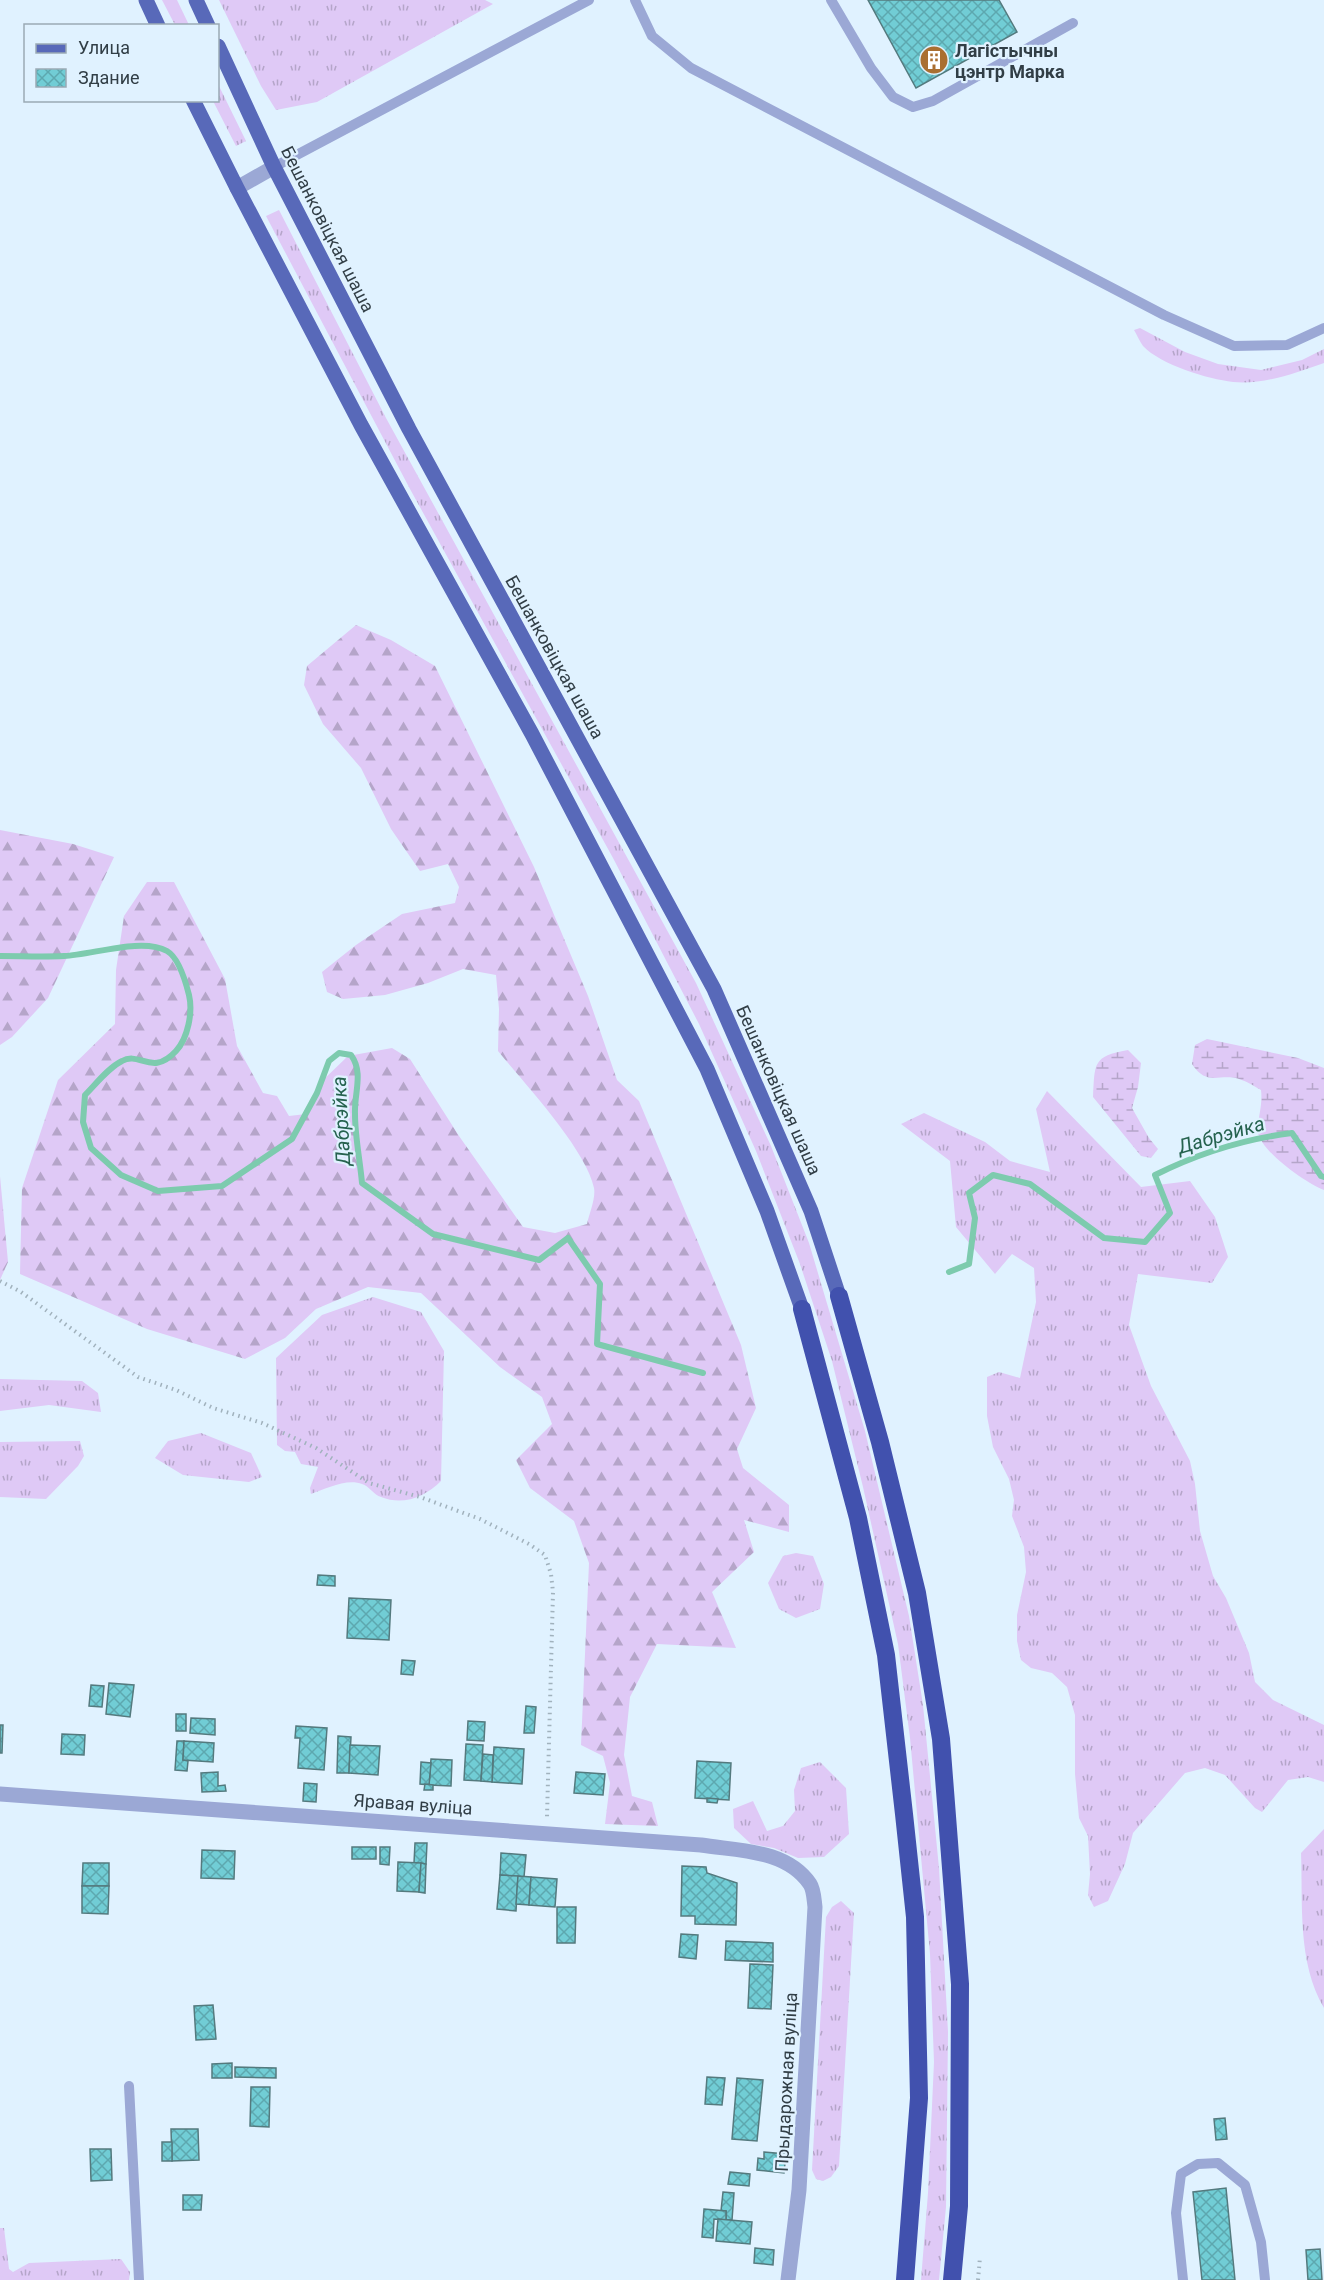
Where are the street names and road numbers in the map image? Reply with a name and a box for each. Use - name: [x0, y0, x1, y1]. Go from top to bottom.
- street label: Бешанковіцкая шаша: [277, 143, 379, 315]
- street label: Бешанковіцкая шаша: [501, 572, 609, 742]
- street label: Бешанковіцкая шаша: [732, 1002, 826, 1178]
- street label: Яравая вуліца: [353, 1789, 473, 1819]
- street label: Прыдарожная вуліца: [771, 1992, 801, 2172]

